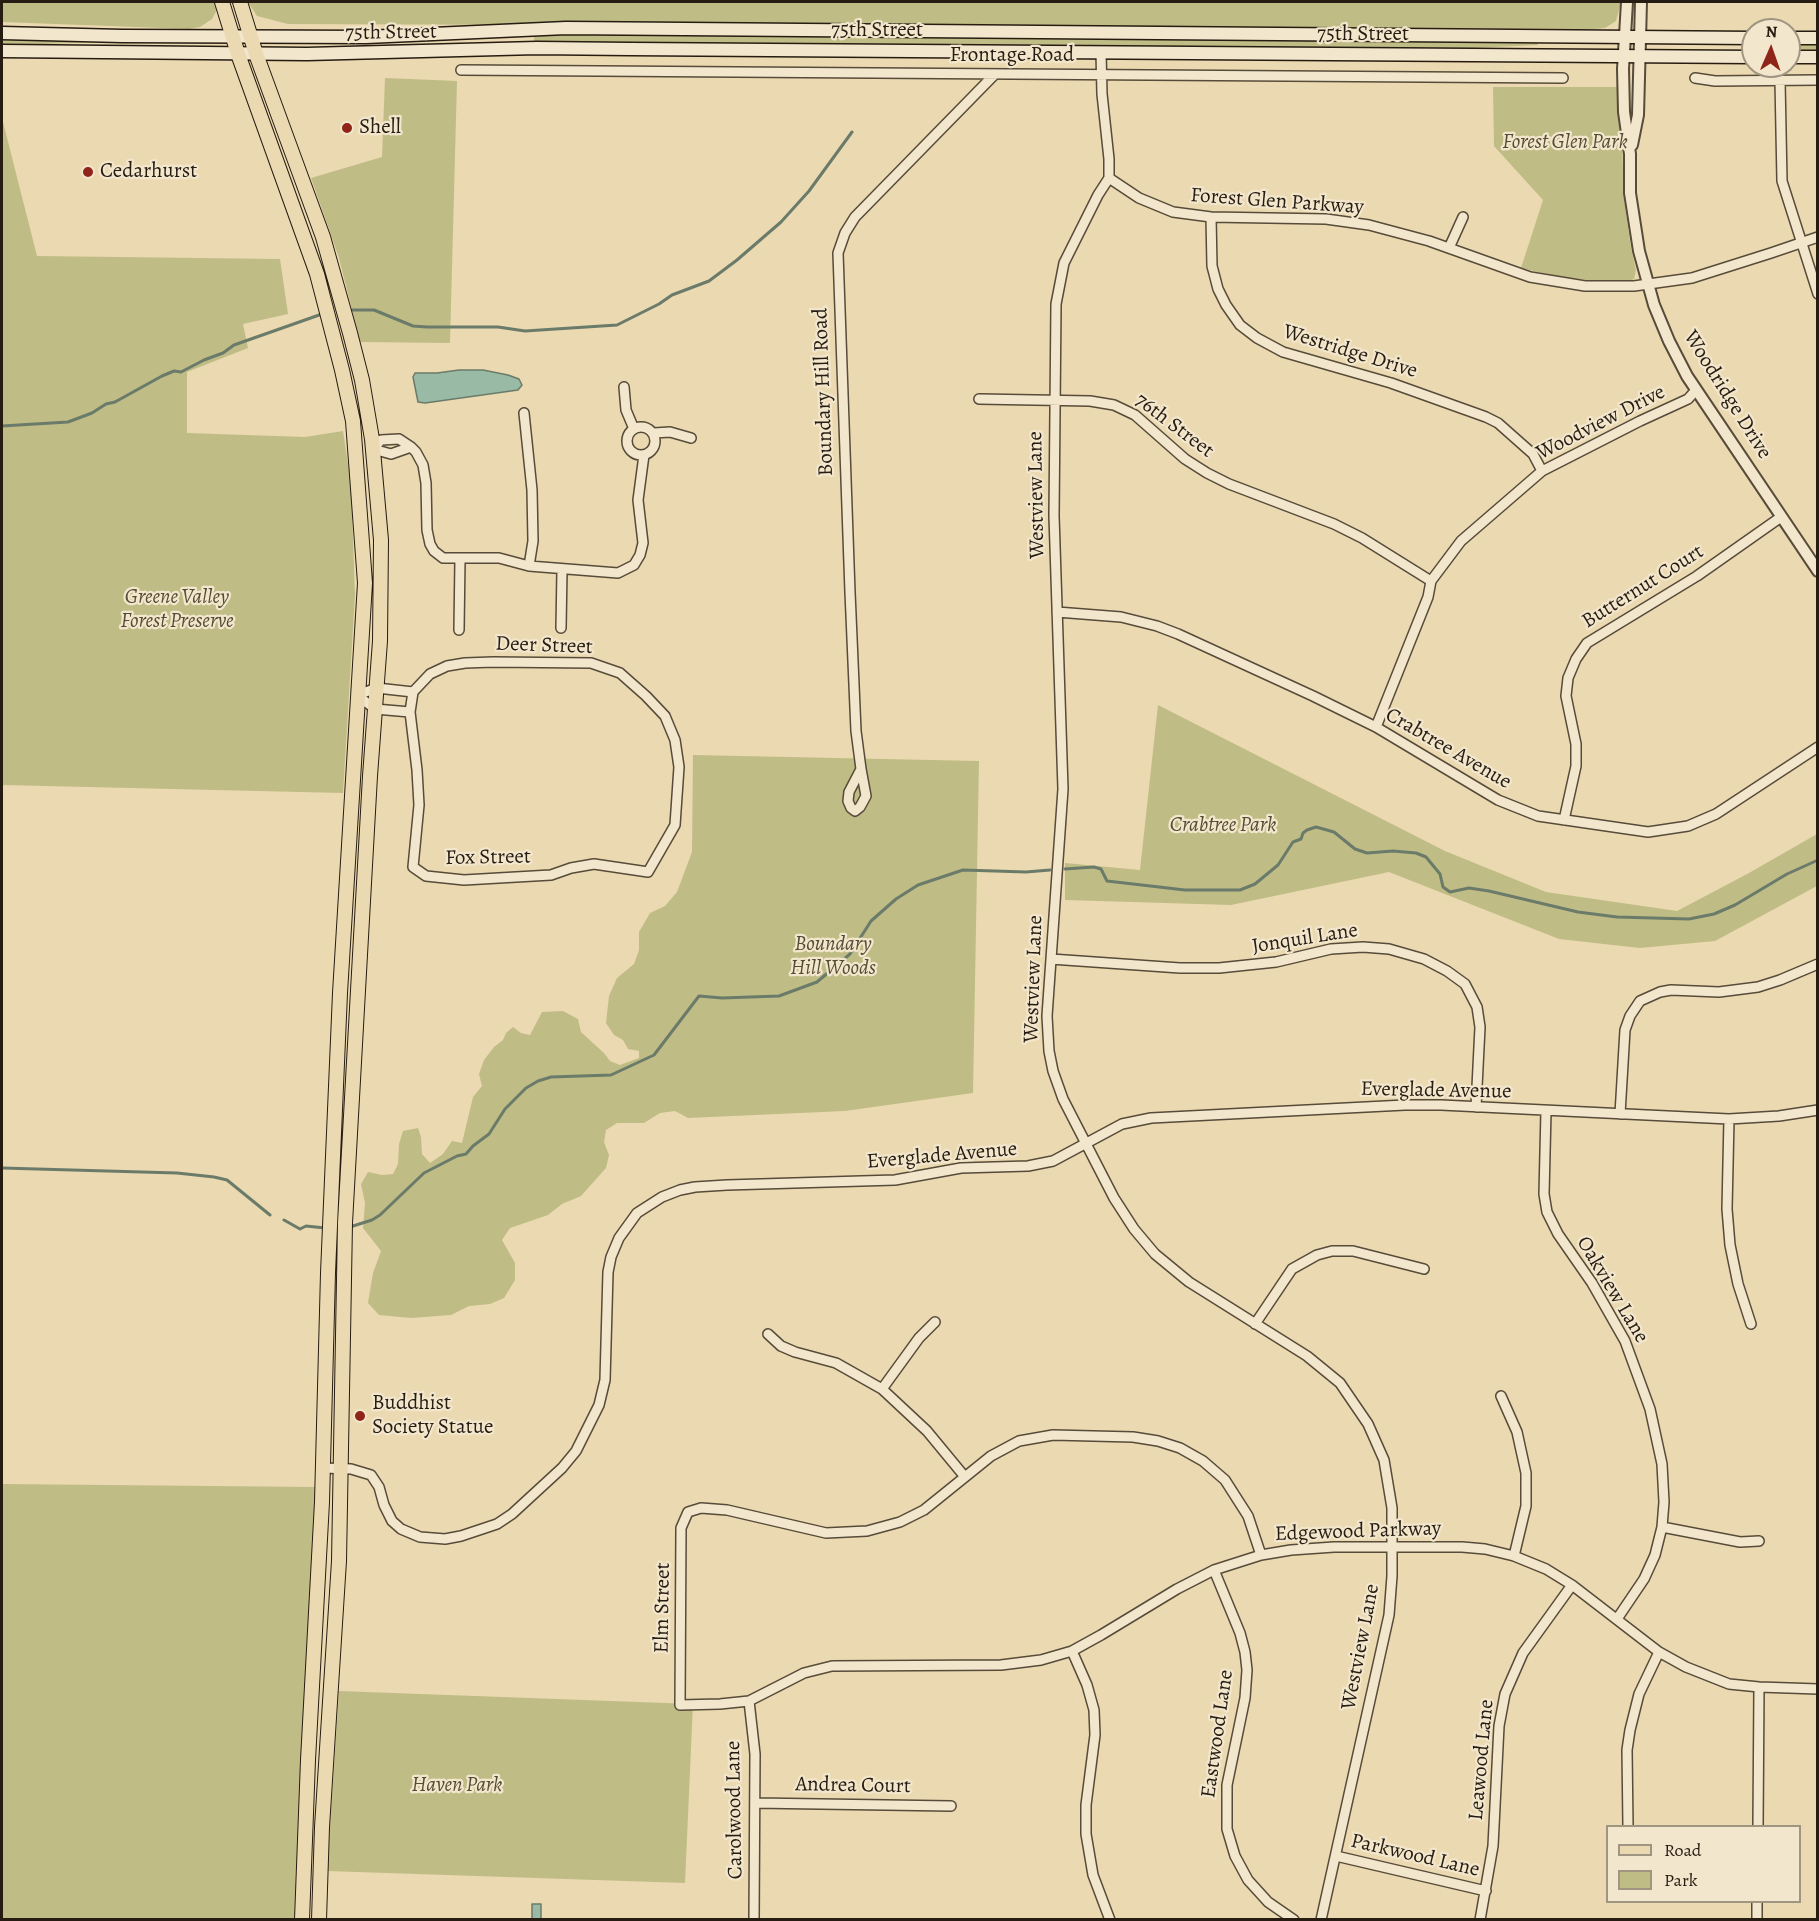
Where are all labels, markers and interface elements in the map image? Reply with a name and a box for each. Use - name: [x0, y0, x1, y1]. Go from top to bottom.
- street label: 75th Street: [831, 18, 923, 44]
- north arrow: [1741, 18, 1801, 78]
- street label: 75th Street: [345, 20, 437, 46]
- text: N: [1765, 21, 1778, 43]
- street label: 75th Street: [1317, 22, 1409, 48]
- street label: Frontage Road: [950, 43, 1074, 69]
- place label: Shell: [359, 115, 401, 141]
- marker: Shell: [340, 121, 354, 135]
- park label: Forest Glen Park: [1502, 130, 1628, 156]
- place label: Cedarhurst: [100, 159, 197, 185]
- marker: Cedarhurst: [81, 165, 95, 179]
- street label: Forest Glen Parkway: [1189, 183, 1365, 221]
- street label: Boundary Hill Road: [808, 307, 840, 477]
- street label: Westridge Drive: [1280, 320, 1420, 384]
- street label: Woodridge Drive: [1677, 326, 1777, 464]
- street label: Woodview Drive: [1532, 380, 1670, 466]
- street label: 76th Street: [1129, 388, 1219, 464]
- street label: Westview Lane: [1023, 431, 1051, 559]
- street label: Butternut Court: [1578, 540, 1708, 634]
- park label: Greene Valley Forest Preserve: [120, 585, 234, 635]
- street label: Deer Street: [495, 632, 593, 660]
- street label: Crabtree Avenue: [1381, 703, 1515, 795]
- park label: Crabtree Park: [1170, 813, 1276, 839]
- street label: Fox Street: [445, 845, 531, 871]
- street label: Westview Lane: [1019, 915, 1049, 1043]
- street label: Jonquil Lane: [1250, 918, 1360, 960]
- park label: Boundary Hill Woods: [790, 932, 876, 982]
- street label: Everglade Avenue: [1360, 1077, 1512, 1105]
- street label: Everglade Avenue: [866, 1137, 1018, 1175]
- street label: Oakview Lane: [1570, 1232, 1654, 1348]
- place label: Buddhist Society Statue: [372, 1391, 493, 1441]
- marker: Buddhist Society Statue: [353, 1409, 367, 1423]
- street label: Edgewood Parkway: [1274, 1517, 1442, 1547]
- street label: Elm Street: [650, 1562, 676, 1654]
- street label: Westview Lane: [1336, 1582, 1386, 1712]
- street label: Eastwood Lane: [1197, 1668, 1239, 1800]
- street label: Leawood Lane: [1464, 1698, 1500, 1822]
- street label: Carolwood Lane: [721, 1741, 749, 1879]
- street label: Andrea Court: [795, 1772, 911, 1800]
- park label: Haven Park: [412, 1773, 502, 1799]
- legend: [1606, 1825, 1801, 1903]
- street label: Parkwood Lane: [1348, 1829, 1482, 1883]
- text: Road: [1664, 1838, 1701, 1862]
- text: Park: [1664, 1868, 1698, 1892]

